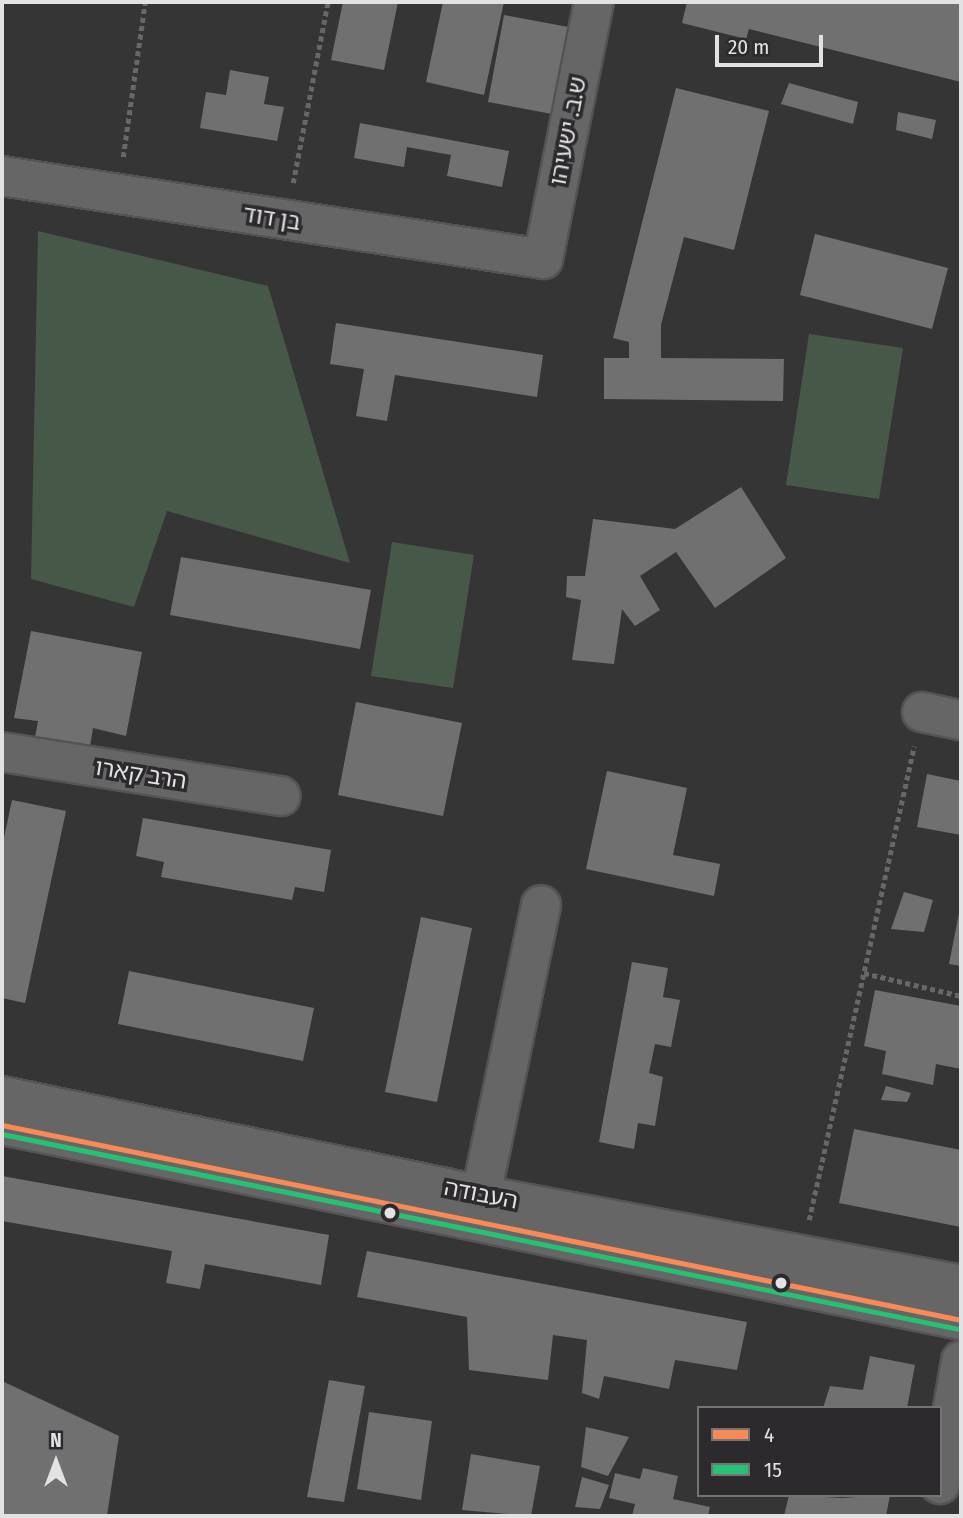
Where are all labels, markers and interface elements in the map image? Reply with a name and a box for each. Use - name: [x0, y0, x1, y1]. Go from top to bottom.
- scale bar: [718, 21, 827, 65]
- text: 20 m: [728, 34, 769, 60]
- street label: ש.ב. ישעיהו: [544, 74, 592, 188]
- street label: בן דוד: [241, 200, 303, 236]
- street label: הרב קארו: [93, 753, 189, 795]
- street label: העבודה: [442, 1173, 520, 1215]
- unlabelled marker: [383, 1206, 397, 1220]
- unlabelled marker: [774, 1276, 788, 1290]
- legend: [697, 1406, 942, 1497]
- text: 4: [764, 1422, 774, 1448]
- north arrow: [21, 1427, 91, 1497]
- text: N: [50, 1429, 62, 1452]
- text: 15: [764, 1457, 782, 1483]

